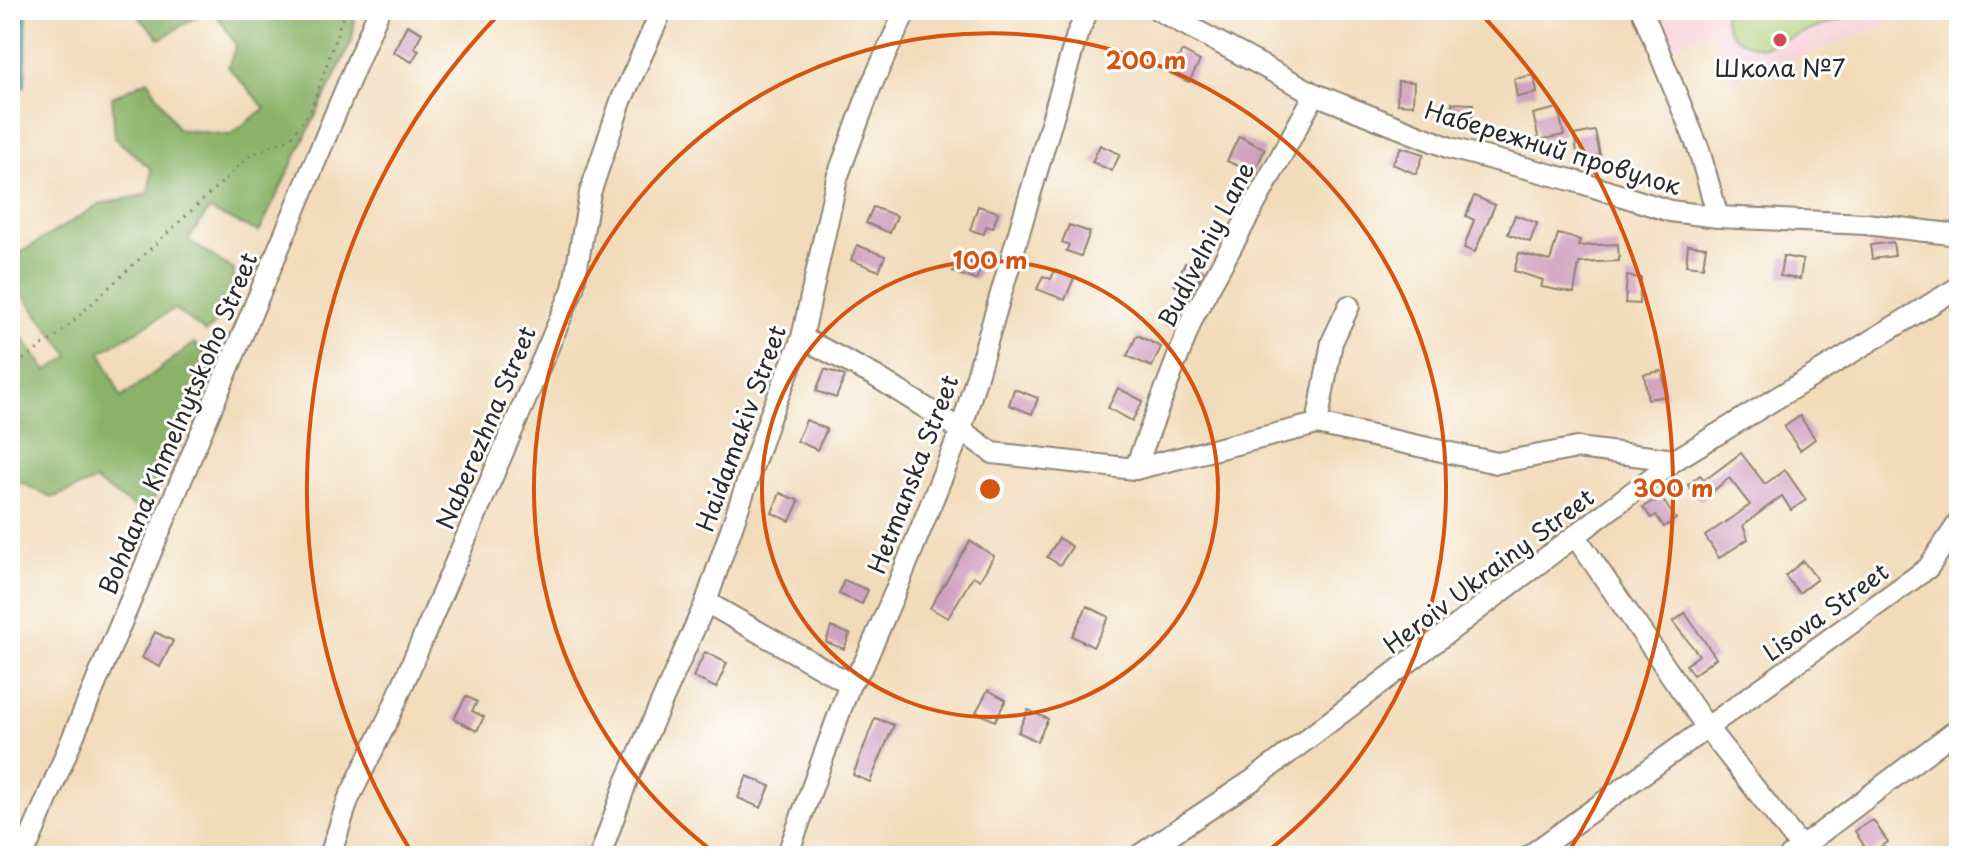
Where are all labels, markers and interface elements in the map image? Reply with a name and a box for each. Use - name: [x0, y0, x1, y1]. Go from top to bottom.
- marker: Школа №7: [1771, 31, 1789, 49]
- text: 200 m: [1106, 41, 1186, 77]
- place label: Школа №7: [1715, 49, 1846, 85]
- street label: Набережний провулок: [1420, 91, 1686, 203]
- street label: BudIvelniy Lane: [1148, 155, 1262, 333]
- text: 100 m: [953, 241, 1027, 277]
- street label: Bohdana Khmelnytskoho Street: [88, 246, 266, 600]
- street label: Naberezhna Street: [426, 320, 544, 534]
- street label: Haidamakiv Street: [686, 320, 794, 536]
- street label: Hetmanska Street: [857, 369, 967, 579]
- text: 300 m: [1632, 469, 1714, 505]
- centre of rings: [976, 475, 1004, 503]
- street label: Heroiv Ukrainy Street: [1375, 479, 1601, 661]
- street label: Lisova Street: [1755, 553, 1896, 669]

